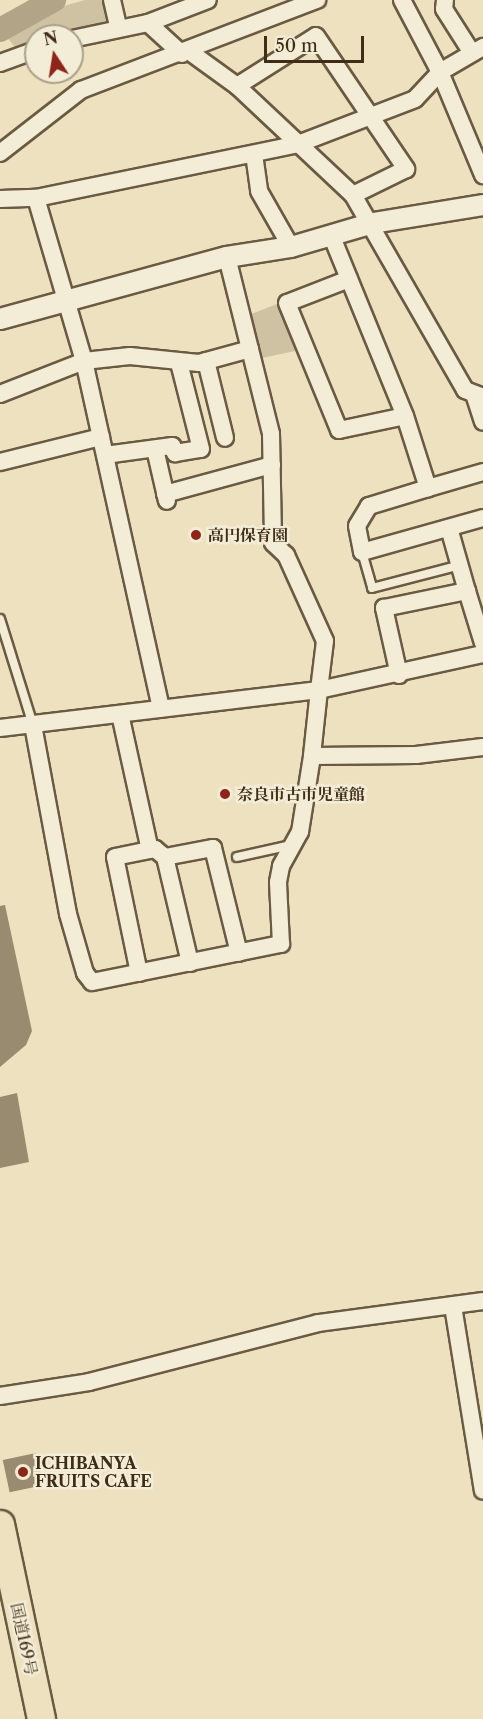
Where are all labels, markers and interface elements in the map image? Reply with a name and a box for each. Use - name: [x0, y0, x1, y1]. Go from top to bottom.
- north arrow: [24, 24, 84, 84]
- scale bar: [267, 24, 368, 62]
- text: N: [42, 27, 60, 50]
- text: 50 m: [275, 35, 318, 57]
- place label: 高円保育園: [208, 525, 288, 545]
- marker: 高円保育園: [189, 528, 203, 542]
- place label: 奈良市古市児童館: [237, 784, 365, 804]
- marker: 奈良市古市児童館: [218, 787, 232, 801]
- place label: ICHIBANYA FRUITS CAFE: [35, 1453, 152, 1491]
- marker: ICHIBANYA FRUITS CAFE: [16, 1465, 30, 1479]
- street label: 国道169号: [7, 1601, 41, 1677]

